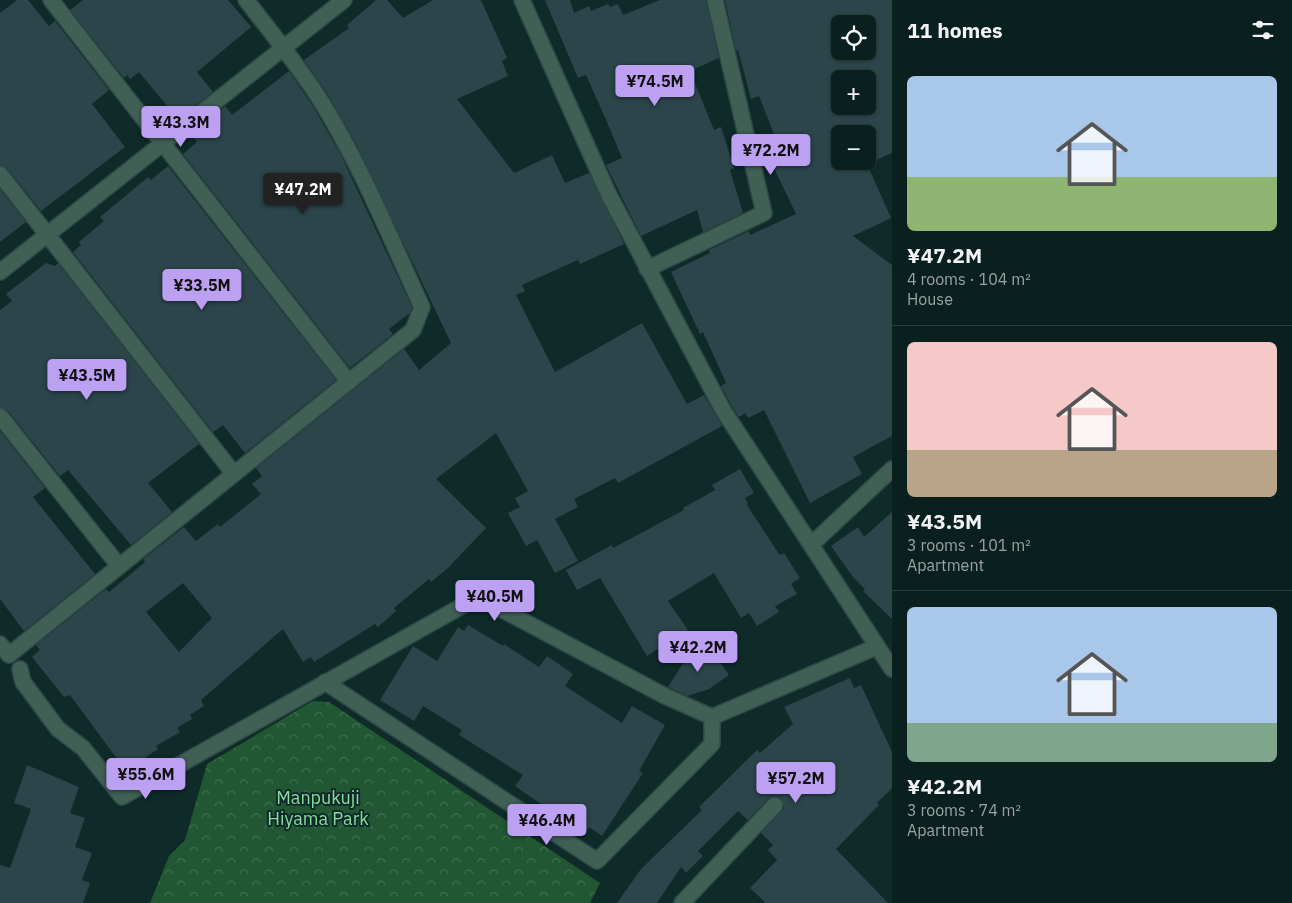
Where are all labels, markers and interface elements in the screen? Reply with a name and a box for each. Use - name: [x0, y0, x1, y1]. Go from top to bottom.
- map controls: [831, 15, 876, 170]
- button: locate: [831, 15, 876, 60]
- text: 11 homes: [907, 16, 1003, 44]
- icon: filters: [1249, 16, 1277, 44]
- pin: ¥74.5M: [614, 64, 696, 107]
- button: +: [831, 70, 876, 115]
- text: ¥74.5M: [626, 71, 684, 91]
- pin: ¥43.3M: [140, 106, 222, 148]
- icon: home: [1047, 109, 1137, 199]
- text: ¥43.3M: [152, 112, 210, 132]
- button: −: [831, 125, 876, 170]
- pin: ¥72.2M: [730, 134, 812, 176]
- text: ¥72.2M: [742, 140, 800, 160]
- pin: ¥47.2M: [262, 172, 344, 215]
- text: ¥47.2M: [274, 179, 332, 199]
- text: ¥47.2M: [907, 241, 982, 269]
- pin: ¥33.5M: [161, 268, 243, 311]
- text: 4 rooms · 104 m²: [907, 269, 1031, 289]
- text: ¥33.5M: [173, 275, 231, 295]
- text: House: [907, 289, 953, 309]
- pin: ¥43.5M: [46, 358, 128, 401]
- text: ¥43.5M: [58, 365, 116, 385]
- icon: home: [1047, 374, 1137, 464]
- text: ¥43.5M: [907, 507, 982, 535]
- text: 3 rooms · 101 m²: [907, 535, 1031, 555]
- text: Apartment: [907, 555, 984, 575]
- pin: ¥40.5M: [454, 580, 536, 622]
- text: ¥40.5M: [466, 586, 524, 606]
- pin: ¥42.2M: [657, 630, 739, 673]
- text: ¥42.2M: [669, 637, 727, 657]
- icon: home: [1047, 639, 1137, 729]
- pin: ¥55.6M: [105, 758, 187, 800]
- pin: ¥57.2M: [755, 762, 837, 804]
- text: ¥55.6M: [117, 764, 175, 784]
- text: ¥57.2M: [767, 768, 825, 788]
- text: ¥42.2M: [907, 772, 982, 800]
- park label: Manpukuji Hiyama Park: [267, 786, 369, 830]
- text: 3 rooms · 74 m²: [907, 800, 1021, 820]
- pin: ¥46.4M: [506, 804, 588, 846]
- text: ¥46.4M: [518, 810, 576, 830]
- text: Apartment: [907, 820, 984, 840]

